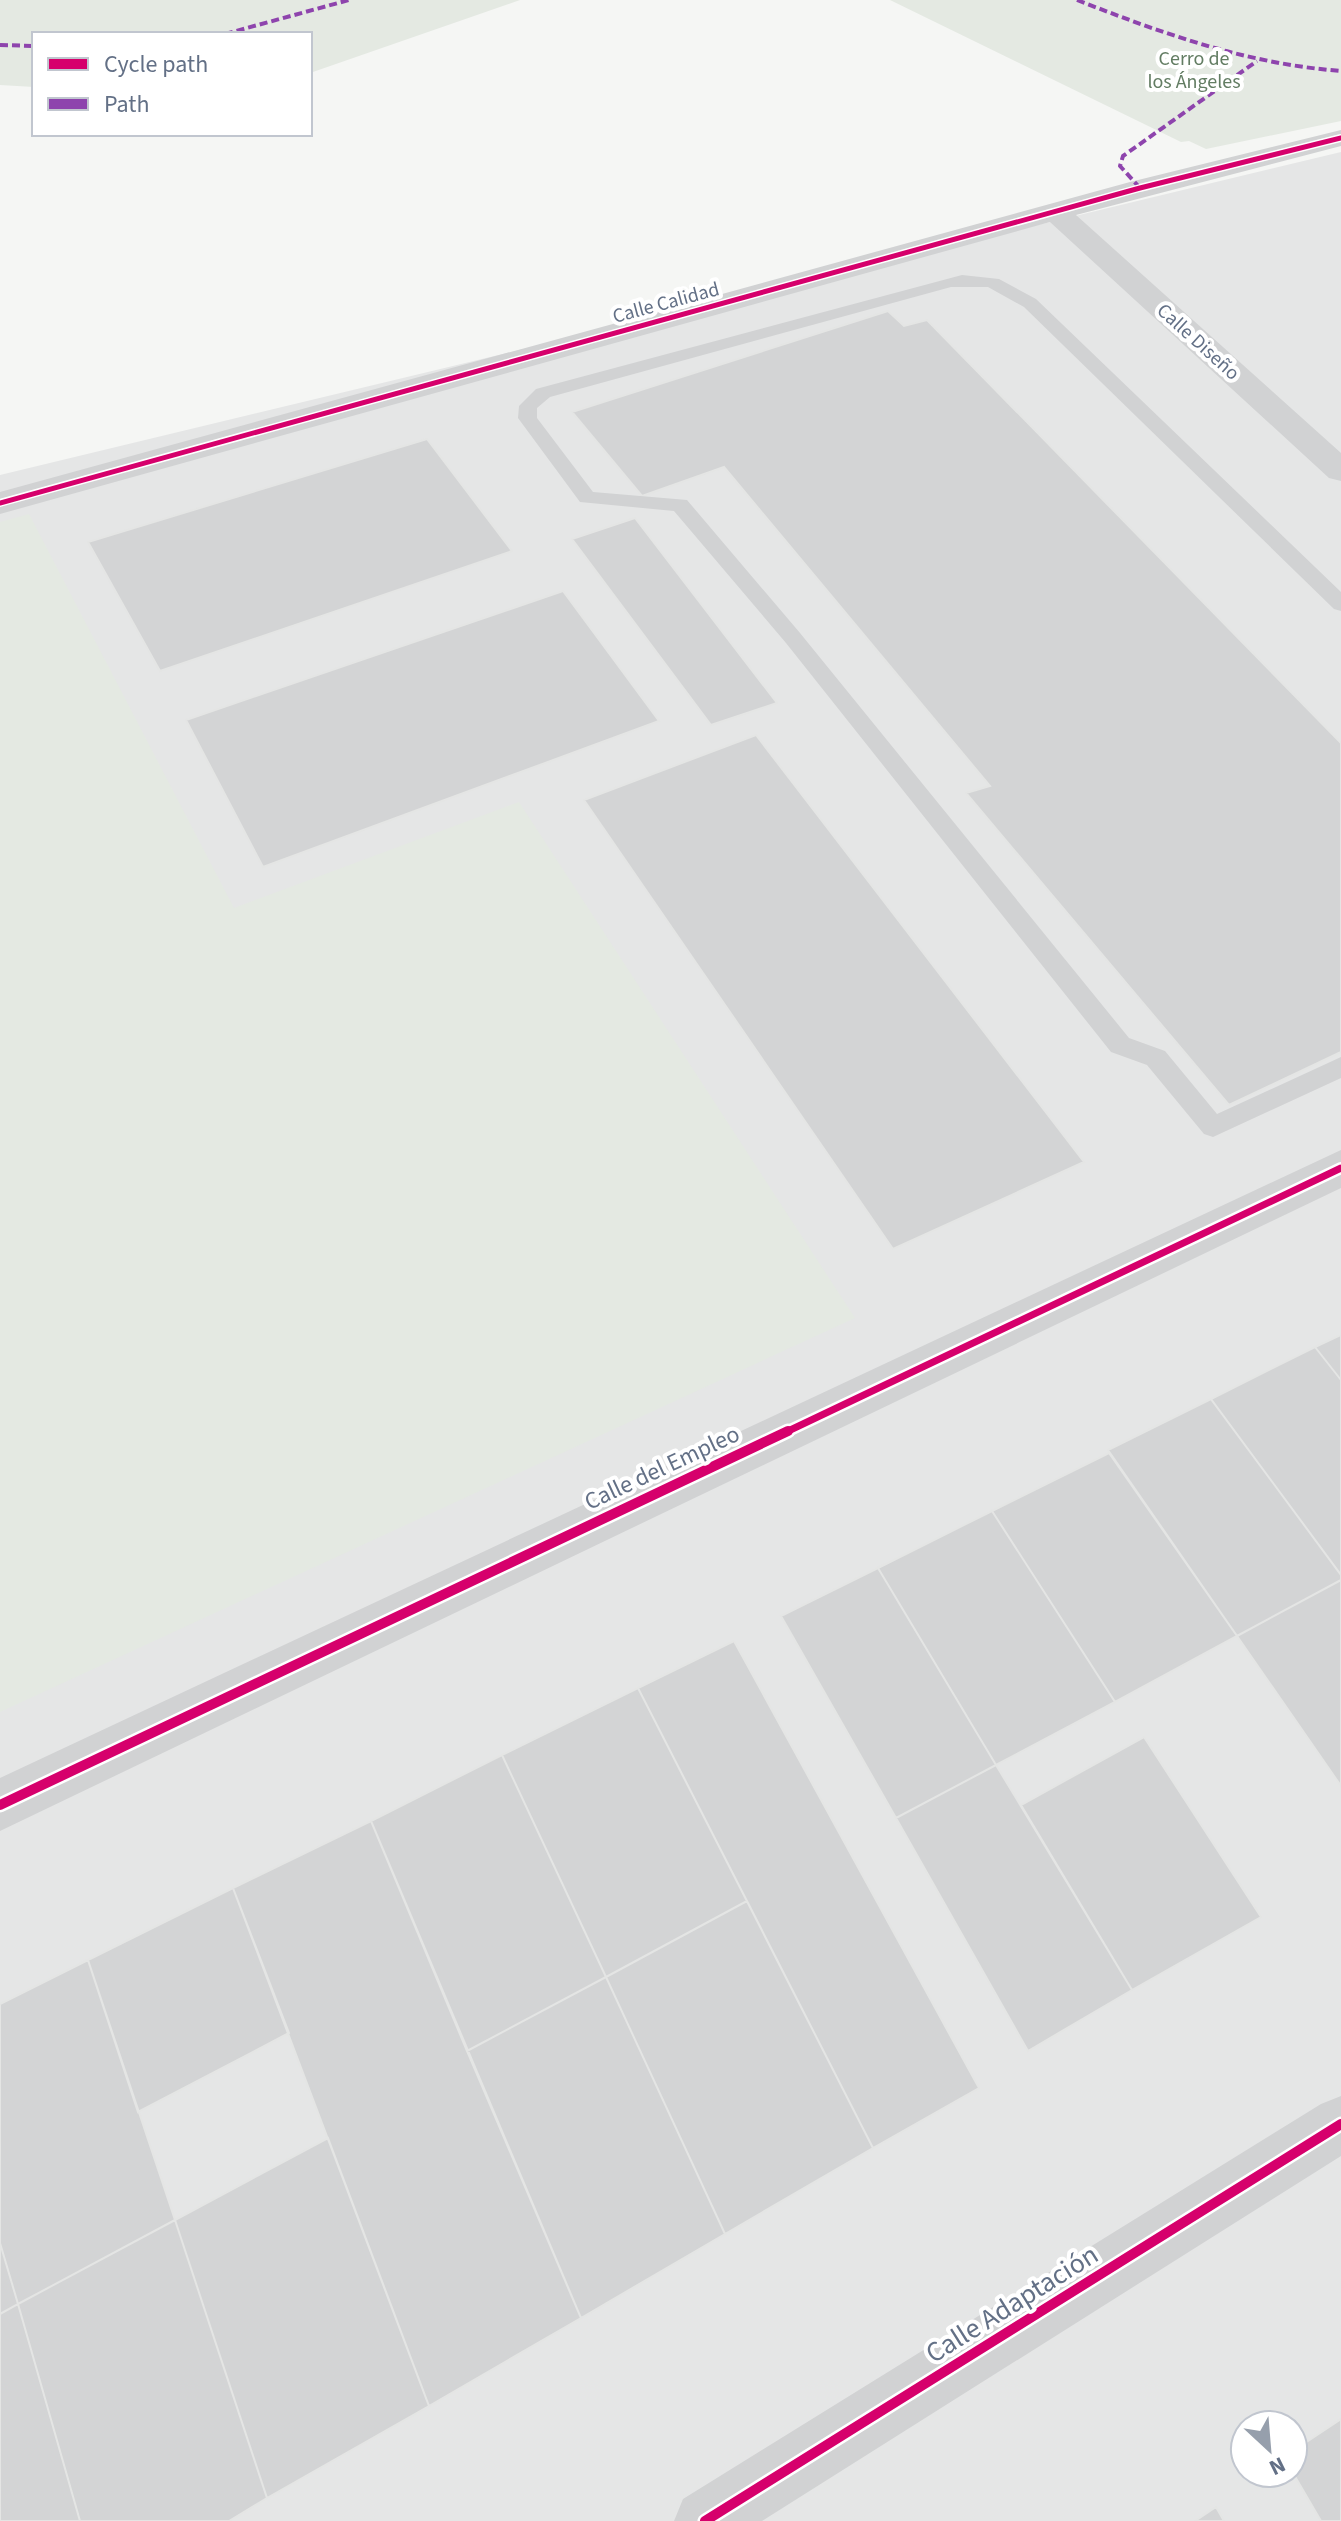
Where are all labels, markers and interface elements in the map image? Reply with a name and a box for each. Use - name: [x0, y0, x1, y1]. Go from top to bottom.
- legend: [32, 32, 312, 136]
- park label: Cerro de los Ángeles: [1147, 45, 1241, 96]
- text: Cycle path: [104, 47, 208, 82]
- text: Path: [104, 87, 150, 122]
- street label: Calle Calidad: [610, 275, 722, 331]
- street label: Calle Diseño: [1150, 297, 1246, 387]
- street label: Calle del Empleo: [579, 1417, 745, 1519]
- street label: Calle Adaptación: [918, 2235, 1106, 2373]
- north arrow: [1229, 2409, 1309, 2489]
- text: N: [1264, 2448, 1291, 2484]

